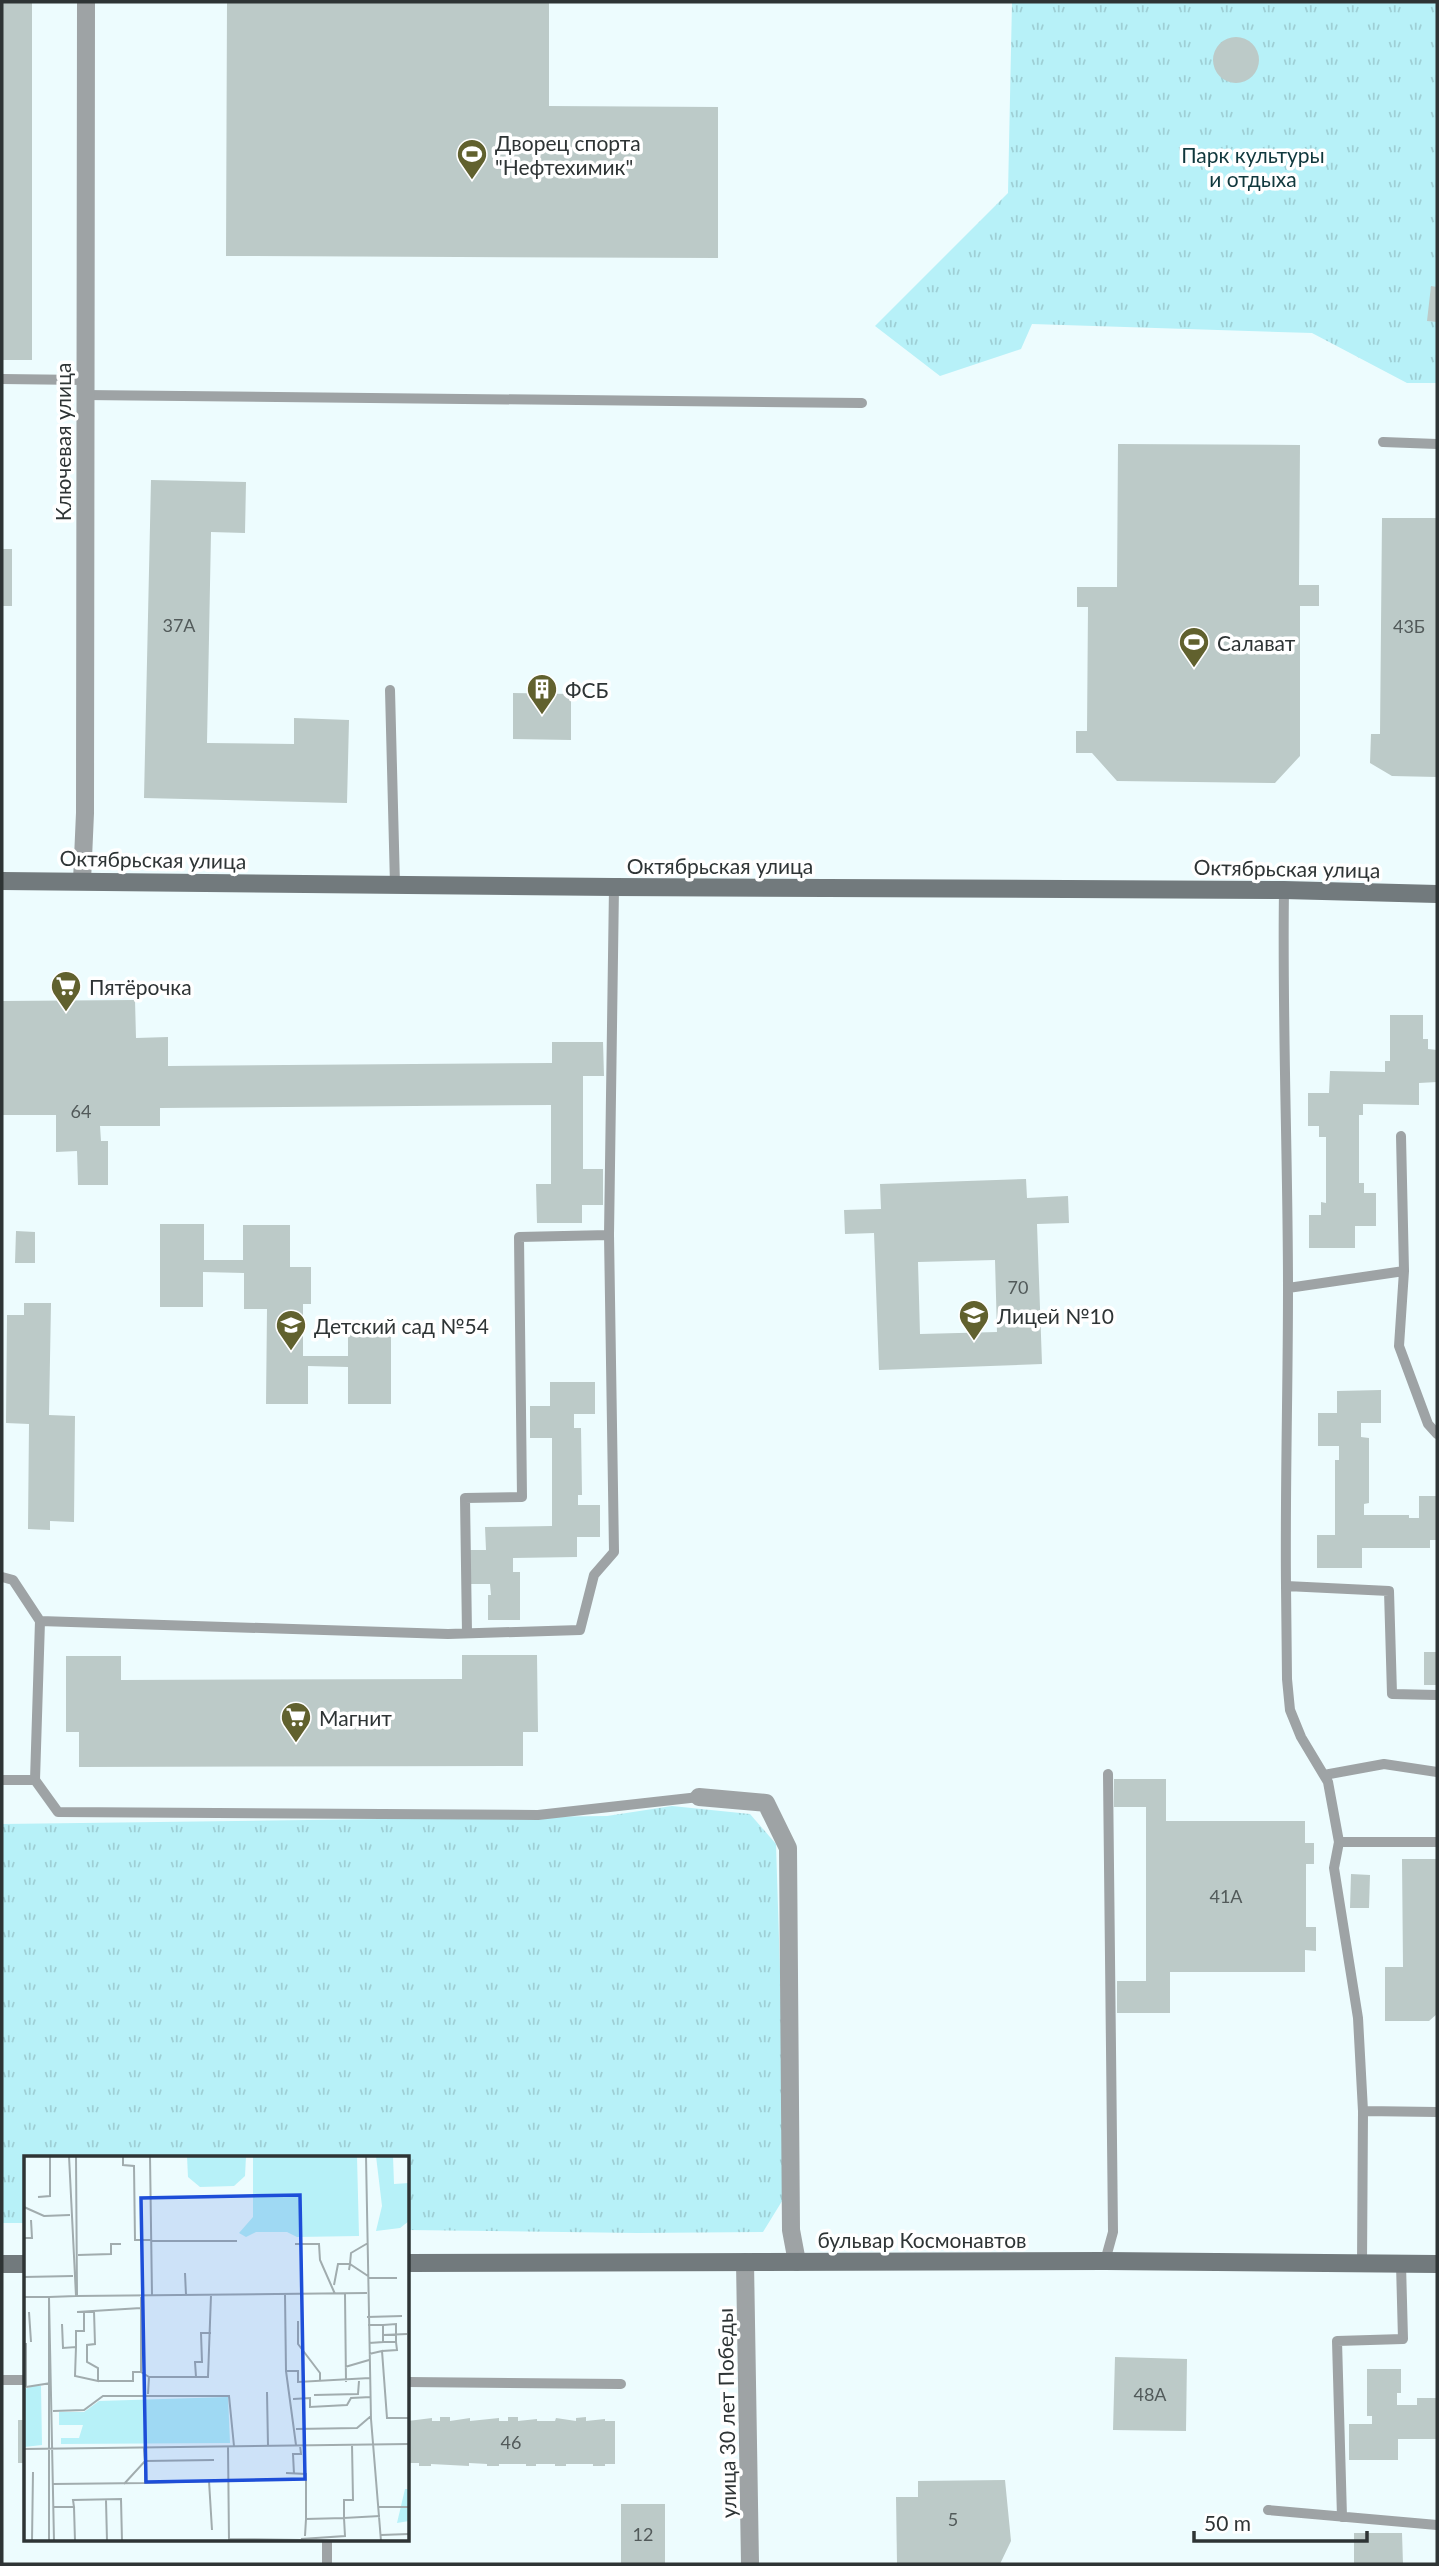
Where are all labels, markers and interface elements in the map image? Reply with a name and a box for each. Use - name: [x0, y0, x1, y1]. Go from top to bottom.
- place label: Дворец спорта "Нефтехимик": [495, 130, 641, 179]
- sports icon: Дворец спорта "Нефтехимик": [455, 137, 489, 181]
- park label: Парк культуры и отдыха: [1181, 142, 1325, 191]
- street label: Ключевая улица: [50, 363, 75, 521]
- house number: 37А: [162, 614, 196, 636]
- house number: 43Б: [1393, 615, 1425, 637]
- sports icon: Салават: [1177, 625, 1211, 669]
- place label: Салават: [1217, 630, 1296, 655]
- building icon: ФСБ: [525, 672, 559, 716]
- place label: ФСБ: [565, 677, 608, 702]
- street label: Октябрьская улица: [60, 845, 246, 873]
- street label: Октябрьская улица: [627, 853, 813, 878]
- street label: Октябрьская улица: [1194, 854, 1380, 882]
- supermarket icon: Пятёрочка: [49, 969, 83, 1013]
- place label: Пятёрочка: [89, 974, 192, 999]
- house number: 64: [71, 1100, 91, 1122]
- house number: 70: [1008, 1276, 1028, 1298]
- school or university icon: Лицей №10: [957, 1298, 991, 1342]
- place label: Лицей №10: [996, 1303, 1114, 1328]
- school or university icon: Детский сад №54: [274, 1308, 308, 1352]
- place label: Детский сад №54: [314, 1313, 489, 1338]
- supermarket icon: Магнит: [279, 1700, 313, 1744]
- place label: Магнит: [319, 1705, 392, 1730]
- house number: 41А: [1209, 1885, 1243, 1907]
- inset map: [24, 2156, 410, 2542]
- street label: бульвар Космонавтов: [817, 2227, 1027, 2252]
- street label: улица 30 лет Победы: [712, 2308, 740, 2518]
- house number: 48А: [1133, 2383, 1167, 2405]
- house number: 46: [501, 2431, 521, 2453]
- scale bar: [1194, 2500, 1367, 2544]
- house number: 5: [948, 2508, 958, 2530]
- text: 50 m: [1204, 2510, 1251, 2535]
- house number: 12: [633, 2523, 653, 2545]

